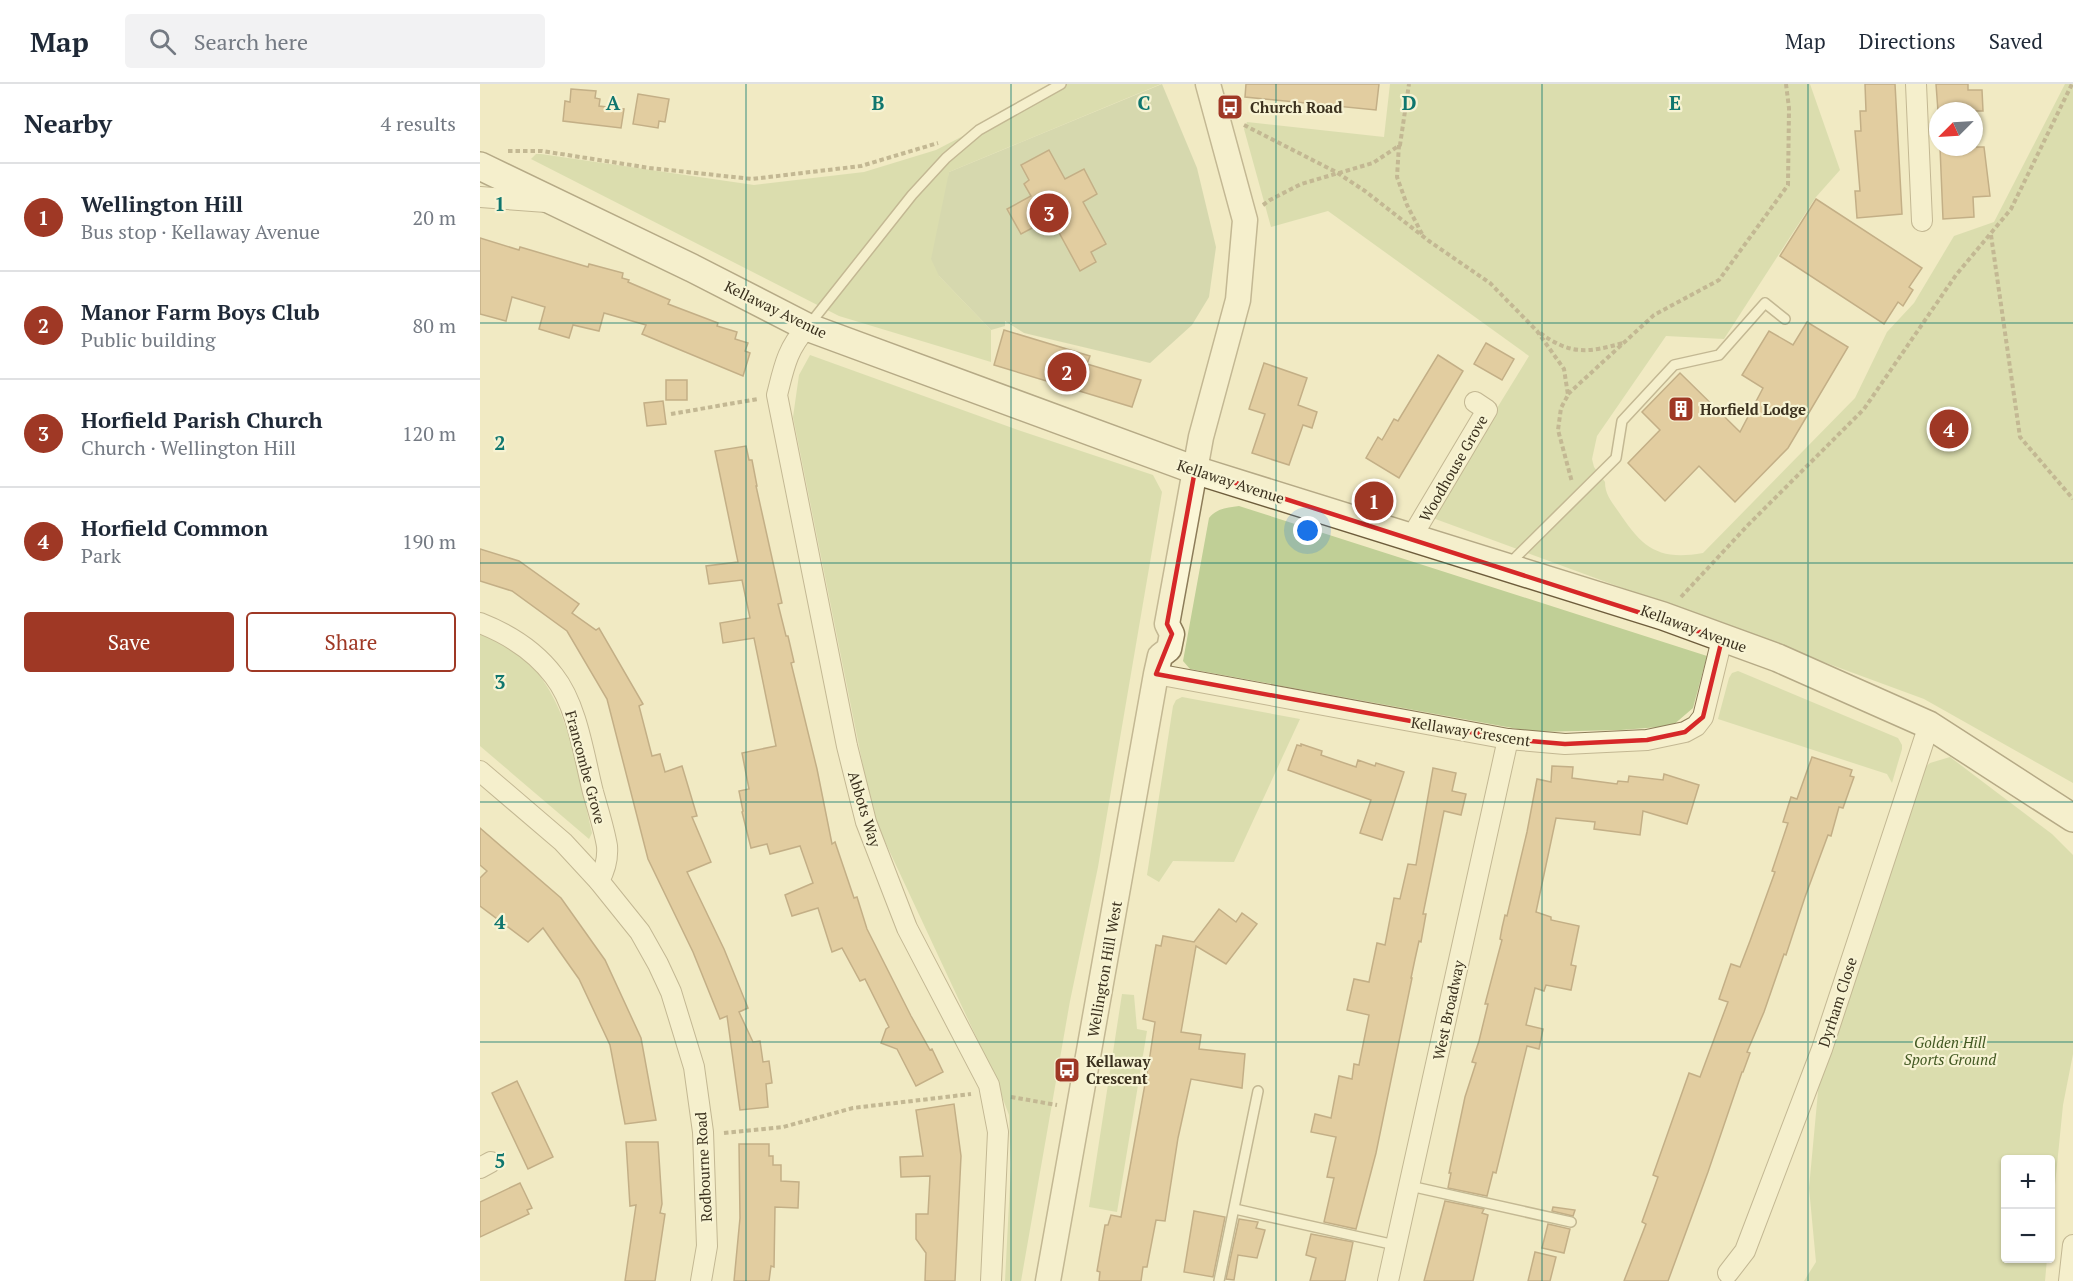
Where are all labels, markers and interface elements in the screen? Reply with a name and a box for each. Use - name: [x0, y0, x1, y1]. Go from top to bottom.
- search box: [125, 14, 545, 68]
- text: Map: [30, 23, 89, 60]
- icon: search: [146, 25, 179, 58]
- text: Search here: [194, 27, 308, 56]
- text: Map: [1785, 27, 1826, 55]
- text: Directions: [1859, 27, 1956, 55]
- text: Saved: [1989, 27, 2043, 55]
- text: A: [606, 89, 621, 116]
- text: B: [872, 89, 885, 116]
- text: C: [1137, 89, 1151, 116]
- text: D: [1402, 89, 1416, 116]
- text: E: [1669, 89, 1681, 116]
- bus stop icon: Church Road: [1215, 92, 1245, 122]
- place label: Church Road: [1250, 97, 1342, 117]
- north arrow: [1929, 102, 1983, 156]
- text: Nearby: [24, 106, 112, 140]
- text: 4 results: [381, 110, 456, 137]
- text: Wellington Hill: [81, 189, 243, 218]
- text: 1: [494, 190, 506, 217]
- pin: 3: [1030, 190, 1068, 236]
- text: 1: [38, 204, 49, 231]
- text: 20 m: [413, 204, 456, 231]
- text: Bus stop · Kellaway Avenue: [81, 218, 320, 245]
- street label: Kellaway Avenue: [721, 276, 831, 342]
- text: Manor Farm Boys Club: [81, 297, 320, 326]
- text: 2: [38, 312, 49, 339]
- text: 80 m: [413, 312, 456, 339]
- text: Public building: [81, 326, 215, 353]
- pin: 2: [1048, 350, 1086, 394]
- building icon: Horfield Lodge: [1666, 394, 1696, 424]
- place label: Horfield Lodge: [1700, 399, 1806, 419]
- text: Horfield Parish Church: [81, 405, 323, 434]
- pin: 4: [1930, 406, 1968, 452]
- street label: Woodhouse Grove: [1414, 411, 1492, 525]
- text: 3: [38, 420, 49, 447]
- text: 120 m: [402, 420, 456, 447]
- text: 2: [494, 429, 506, 456]
- text: Church · Wellington Hill: [81, 434, 296, 461]
- street label: Kellaway Avenue: [1175, 454, 1287, 508]
- pin: 1: [1354, 478, 1394, 524]
- text: Horfield Common: [81, 513, 268, 542]
- your location: [1293, 516, 1322, 545]
- text: 4: [38, 528, 49, 555]
- text: 190 m: [402, 528, 456, 555]
- text: Park: [81, 542, 121, 569]
- street label: Kellaway Avenue: [1638, 600, 1750, 656]
- button: Save: [24, 612, 234, 672]
- button: Share: [246, 612, 456, 672]
- text: 3: [494, 668, 506, 695]
- street label: Francombe Grove: [561, 708, 611, 826]
- street label: Kellaway Crescent: [1410, 712, 1533, 750]
- street label: Abbots Way: [844, 768, 886, 850]
- street label: Wellington Hill West: [1082, 899, 1126, 1039]
- text: 4: [494, 908, 506, 935]
- street label: Dyrham Close: [1813, 954, 1861, 1050]
- street label: West Broadway: [1428, 958, 1468, 1062]
- park label: Golden Hill Sports Ground: [1904, 1032, 1997, 1069]
- place label: Kellaway Crescent: [1086, 1051, 1151, 1088]
- bus stop icon: Kellaway Crescent: [1052, 1055, 1082, 1085]
- street label: Rodbourne Road: [690, 1111, 716, 1223]
- text: 5: [494, 1147, 506, 1174]
- map controls: [2001, 1155, 2055, 1263]
- button: +: [2001, 1155, 2055, 1209]
- button: −: [2001, 1209, 2055, 1263]

